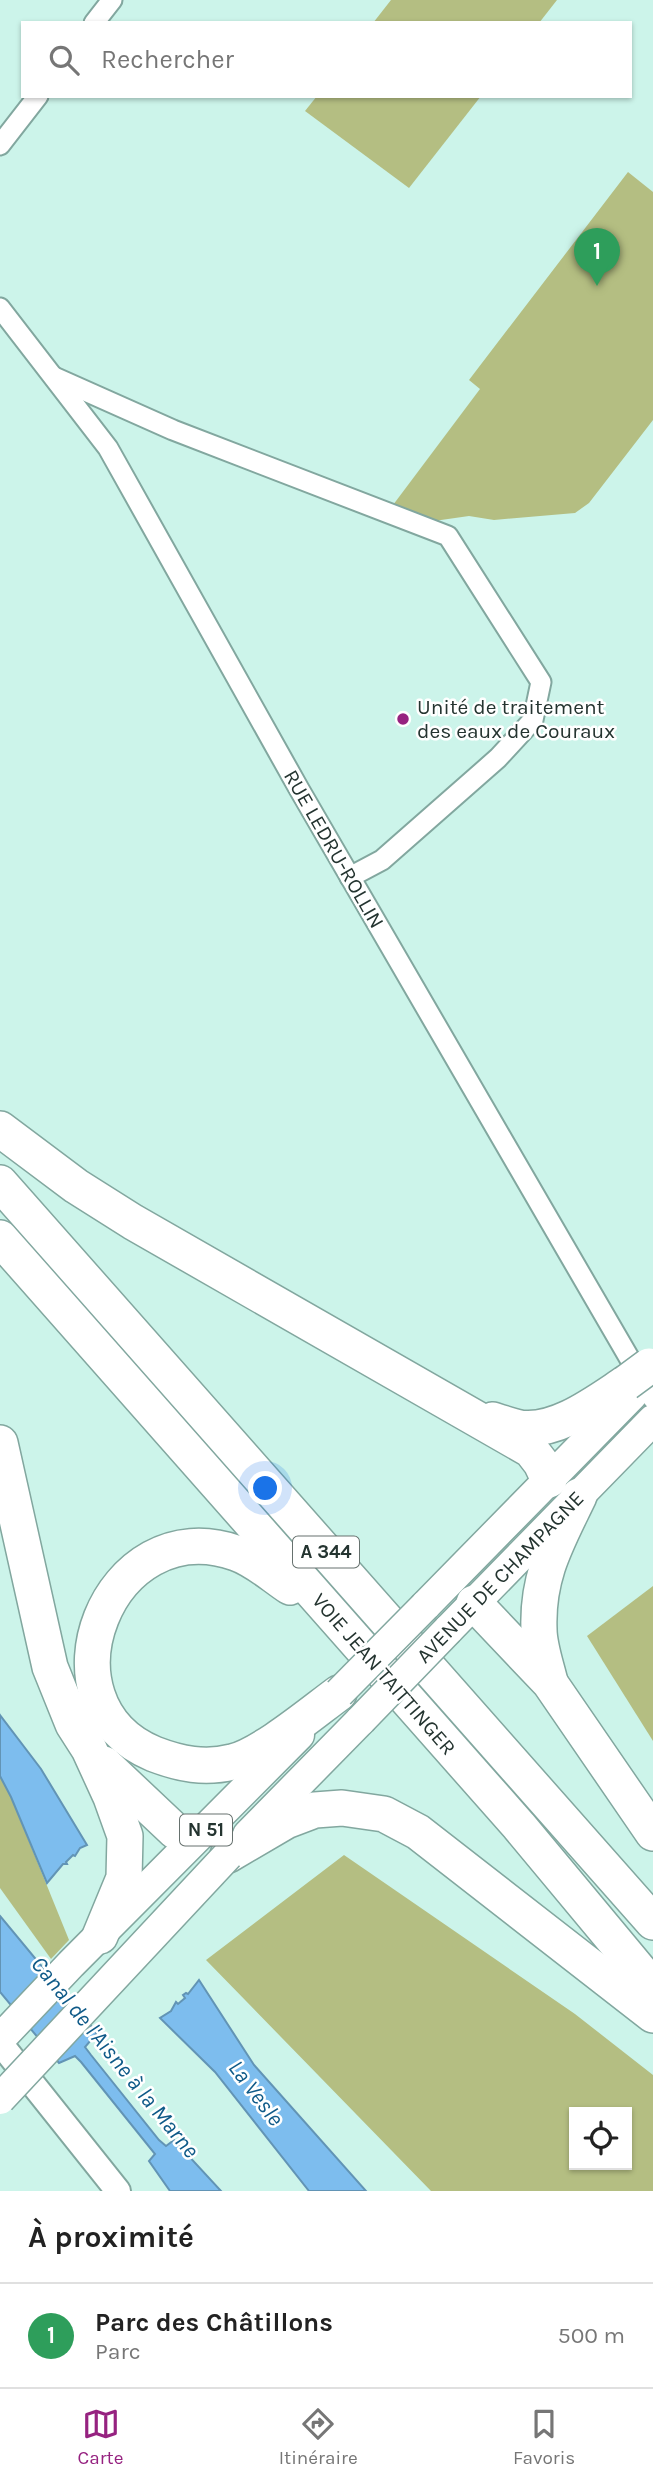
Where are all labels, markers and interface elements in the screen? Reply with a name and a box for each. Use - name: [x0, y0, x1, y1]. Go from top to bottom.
- search box: [21, 21, 632, 98]
- icon: search: [45, 41, 83, 79]
- text: Rechercher: [101, 44, 234, 75]
- pin: 1: [574, 228, 620, 286]
- place label: Unité de traitement des eaux de Couraux: [417, 695, 615, 743]
- marker: Unité de traitement des eaux de Couraux: [395, 711, 411, 727]
- street label: RUE LEDRU-ROLLIN: [279, 765, 389, 933]
- your location: [248, 1471, 282, 1505]
- street label: AVENUE DE CHAMPAGNE: [412, 1486, 588, 1668]
- road number: A 344: [293, 1536, 359, 1568]
- street label: VOIE JEAN TAITTINGER: [307, 1588, 461, 1760]
- road number: N 51: [180, 1814, 232, 1846]
- water label: Canal de l'Aisne à la Marne: [25, 1951, 205, 2164]
- water label: La Vesle: [223, 2055, 290, 2131]
- map controls: [569, 2107, 632, 2170]
- button: locate: [569, 2107, 632, 2170]
- text: À proximité: [28, 2219, 194, 2255]
- text: Parc des Châtillons: [95, 2307, 333, 2338]
- text: 1: [47, 2322, 55, 2349]
- text: 500 m: [558, 2322, 625, 2349]
- text: Parc: [95, 2338, 141, 2365]
- tab: Carte: [78, 2405, 124, 2469]
- tab: Itinéraire: [279, 2405, 358, 2469]
- tab: Favoris: [513, 2405, 575, 2469]

